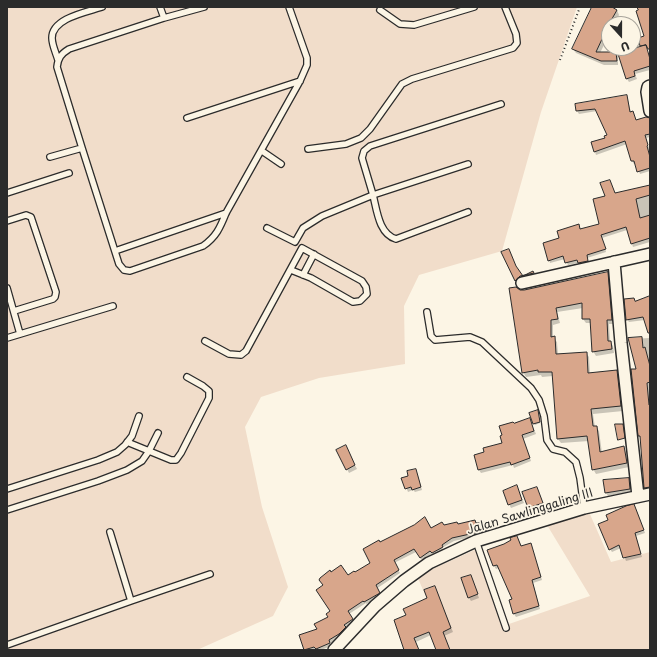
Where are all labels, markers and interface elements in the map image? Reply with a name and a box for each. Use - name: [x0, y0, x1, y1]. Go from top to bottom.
- north arrow: [601, 16, 641, 56]
- text: U: [618, 37, 632, 56]
- street label: Jalan Sawlinggaling III: [465, 486, 595, 538]

